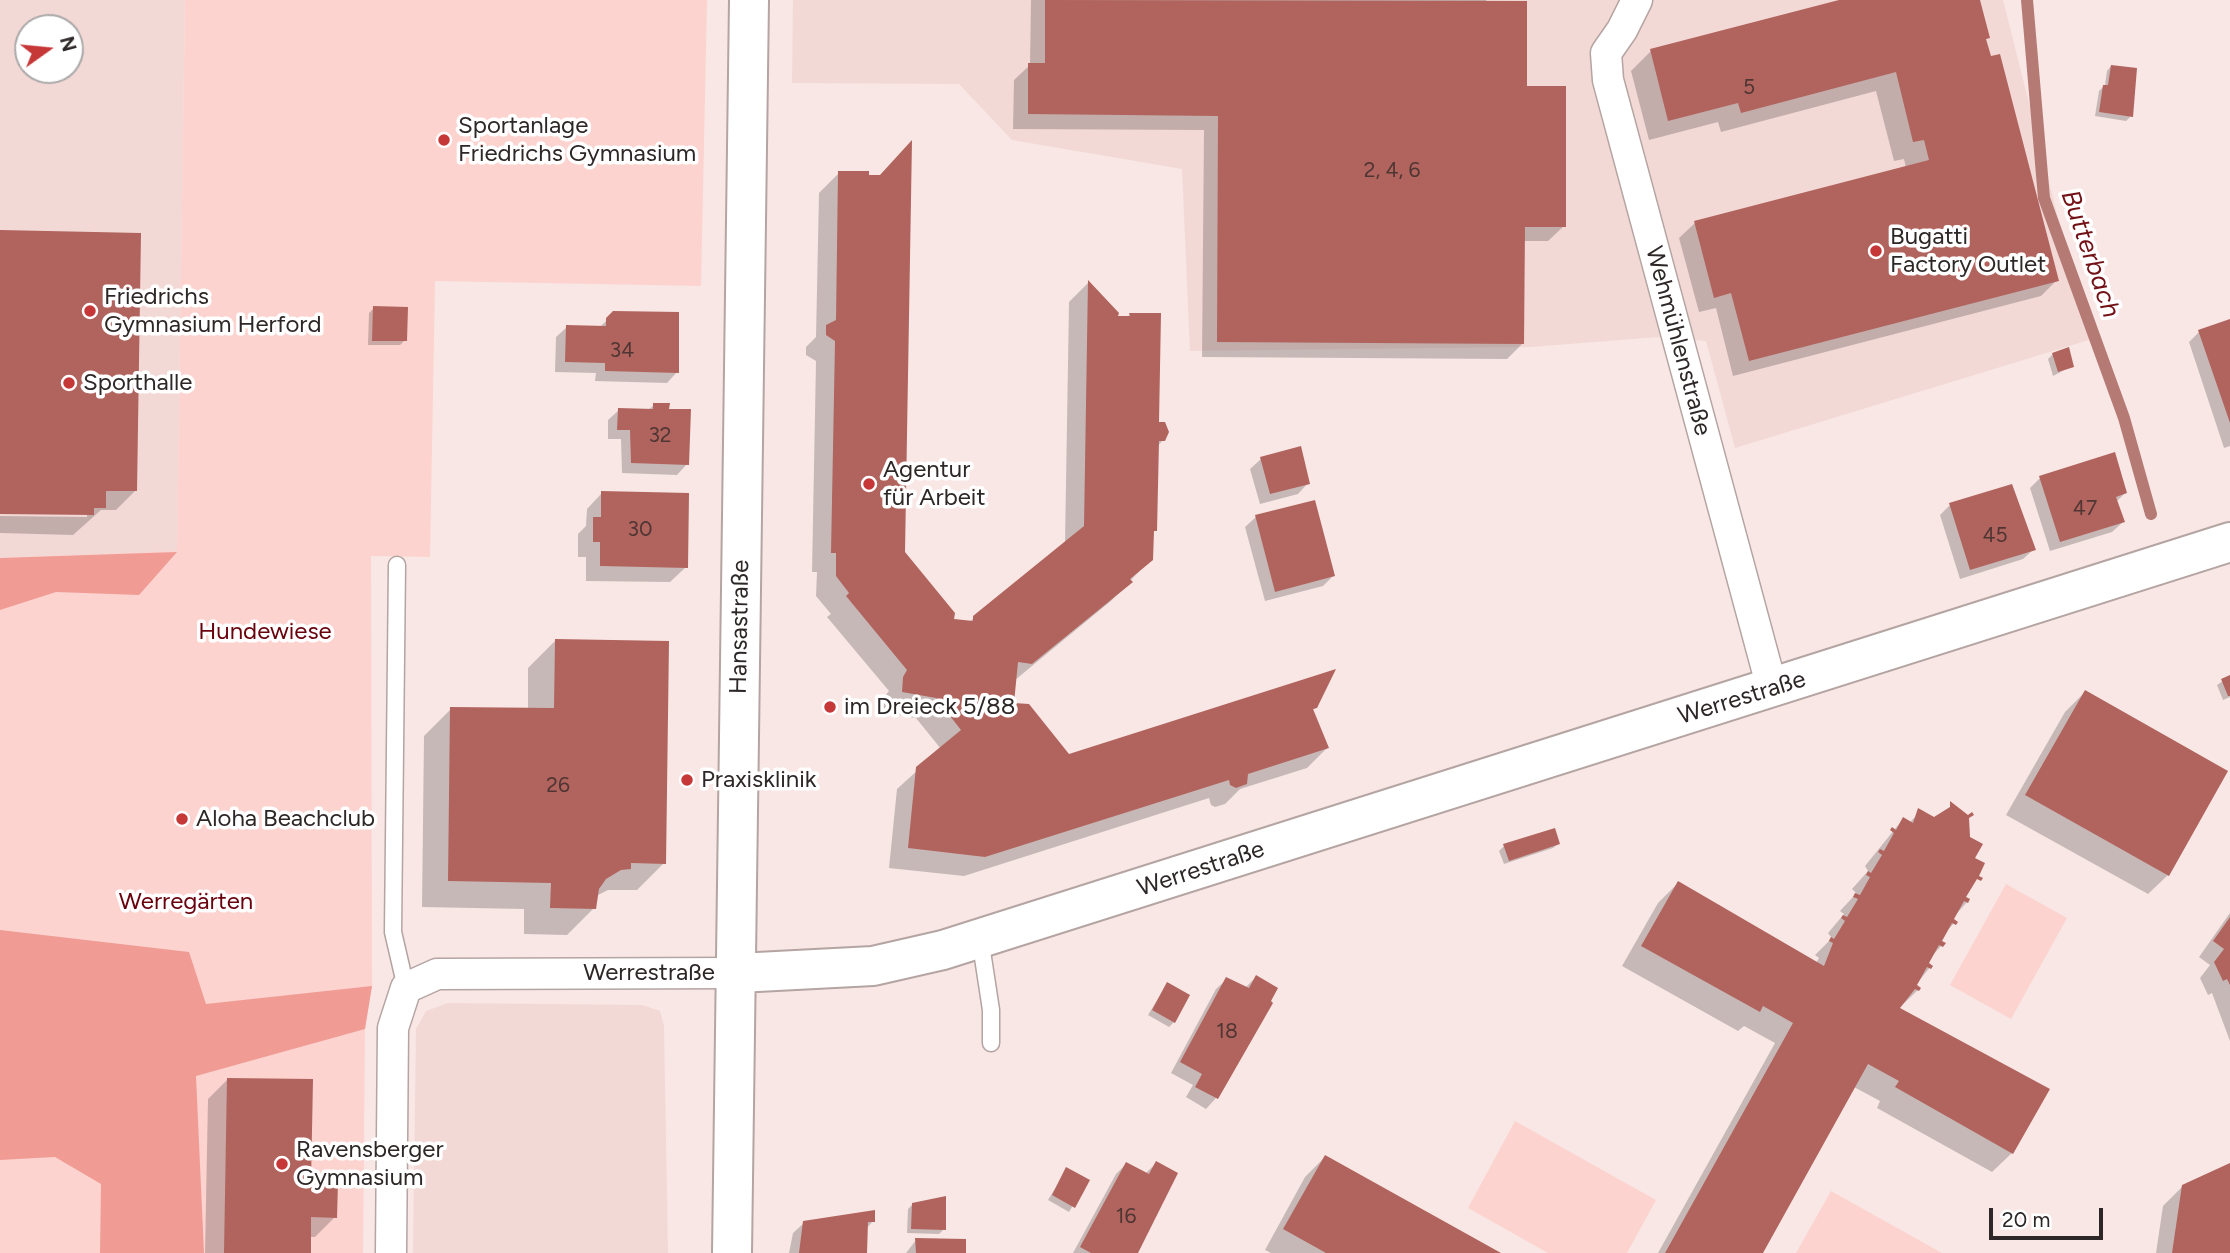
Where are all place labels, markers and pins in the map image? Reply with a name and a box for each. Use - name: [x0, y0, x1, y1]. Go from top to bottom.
- place label: Sportanlage Friedrichs Gymnasium: [458, 112, 696, 168]
- marker: Sportanlage Friedrichs Gymnasium: [436, 132, 452, 148]
- place label: Bugatti Factory Outlet: [1890, 223, 2046, 279]
- marker: Bugatti Factory Outlet: [1868, 243, 1884, 259]
- place label: Friedrichs Gymnasium Herford: [104, 283, 322, 339]
- marker: Friedrichs Gymnasium Herford: [82, 303, 98, 319]
- place label: Sporthalle: [83, 369, 192, 397]
- marker: Sporthalle: [61, 375, 77, 391]
- place label: Agentur für Arbeit: [883, 456, 985, 512]
- marker: Agentur für Arbeit: [861, 476, 877, 492]
- place label: im Dreieck 5/88: [844, 693, 1015, 721]
- marker: im Dreieck 5/88: [822, 699, 838, 715]
- place label: Praxisklinik: [701, 766, 816, 794]
- marker: Praxisklinik: [679, 772, 695, 788]
- place label: Aloha Beachclub: [196, 805, 375, 833]
- marker: Aloha Beachclub: [174, 811, 190, 827]
- place label: Ravensberger Gymnasium: [296, 1136, 444, 1192]
- marker: Ravensberger Gymnasium: [274, 1156, 290, 1172]

